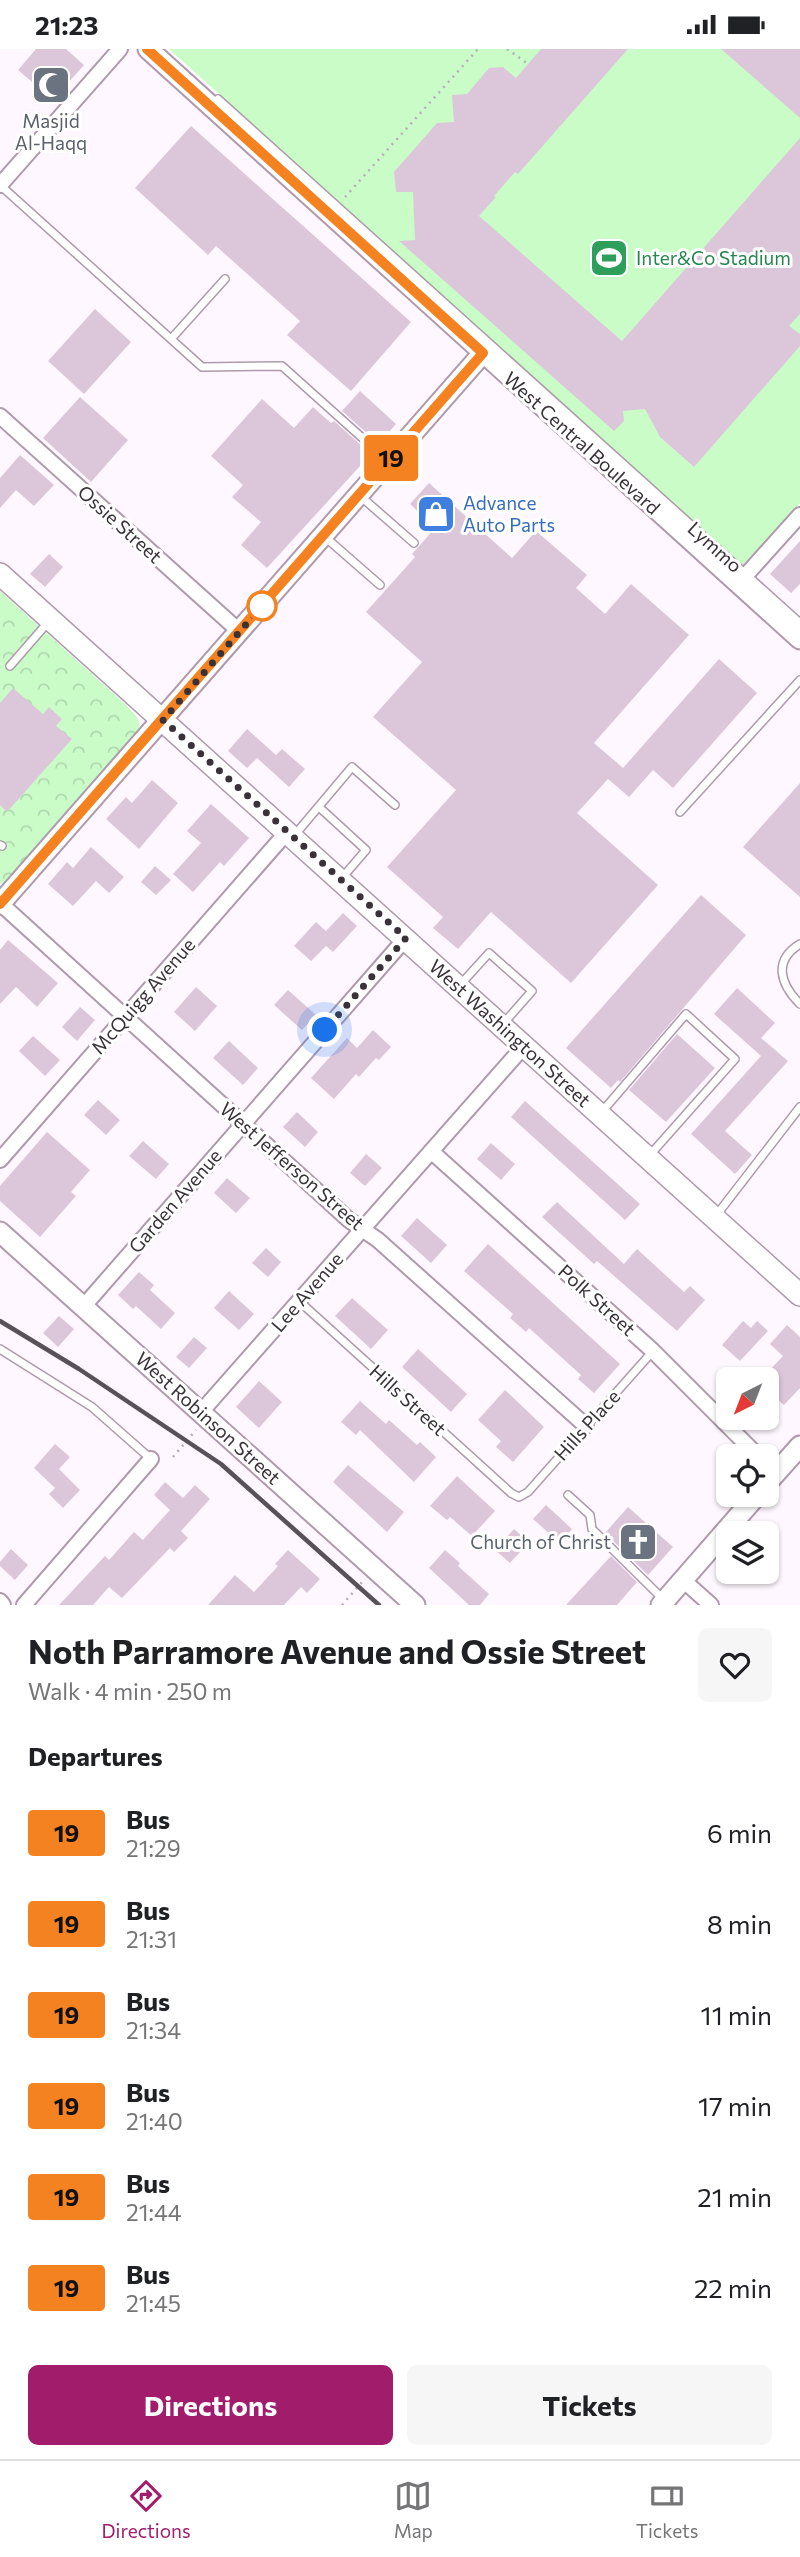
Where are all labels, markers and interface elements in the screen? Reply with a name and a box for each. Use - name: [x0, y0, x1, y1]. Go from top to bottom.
- text: 21:23: [35, 9, 98, 40]
- mosque icon: Masjid Al-Haqq: [30, 64, 72, 106]
- place label: Masjid Al-Haqq: [15, 109, 87, 154]
- sports icon: Inter&Co Stadium: [588, 237, 630, 279]
- place label: Inter&Co Stadium: [636, 246, 791, 269]
- street label: West Central Boulevard: [500, 366, 665, 519]
- line badge: 19: [360, 435, 422, 481]
- text: 19: [378, 443, 404, 472]
- street label: Ossie Street: [74, 480, 167, 567]
- place label: Advance Auto Parts: [463, 491, 555, 536]
- shop icon: Advance Auto Parts: [415, 493, 457, 535]
- street label: Lymmo: [684, 516, 747, 577]
- unlabelled marker: [247, 591, 277, 621]
- street label: McQuigg Avenue: [86, 933, 199, 1058]
- street label: West Washington Street: [425, 954, 596, 1111]
- your location: [307, 1012, 342, 1047]
- street label: West Jefferson Street: [216, 1097, 369, 1235]
- street label: Garden Avenue: [123, 1144, 226, 1257]
- street label: Lee Avenue: [266, 1247, 347, 1336]
- street label: Polk Street: [554, 1259, 641, 1340]
- street label: West Robinson Street: [131, 1347, 286, 1489]
- street label: Hills Street: [365, 1359, 451, 1440]
- north arrow: [716, 1367, 779, 1430]
- map controls: [716, 1367, 779, 1584]
- street label: Hills Place: [549, 1385, 624, 1465]
- button: locate: [716, 1444, 779, 1507]
- church icon: Church of Christ: [617, 1521, 659, 1563]
- button: layers: [716, 1521, 779, 1584]
- place label: Church of Christ: [470, 1530, 611, 1553]
- button: heart: [698, 1628, 772, 1702]
- text: Noth Parramore Avenue and Ossie Street: [28, 1630, 646, 1671]
- text: Walk · 4 min · 250 m: [28, 1677, 232, 1705]
- text: Departures: [28, 1740, 163, 1771]
- text: Bus: [126, 1803, 170, 1834]
- text: 6 min: [707, 1817, 772, 1848]
- text: 19: [54, 1818, 79, 1847]
- text: 21:29: [126, 1834, 181, 1862]
- text: Bus: [126, 1894, 170, 1925]
- text: 8 min: [707, 1908, 772, 1939]
- text: 19: [54, 1909, 79, 1938]
- text: 21:31: [126, 1925, 177, 1953]
- text: Bus: [126, 1985, 170, 2016]
- text: 11 min: [701, 1999, 772, 2030]
- text: 19: [54, 2000, 79, 2029]
- text: 21:34: [126, 2016, 181, 2044]
- text: Bus: [126, 2076, 170, 2107]
- text: 17 min: [698, 2090, 772, 2121]
- text: 19: [54, 2091, 79, 2120]
- text: 21:40: [126, 2107, 183, 2135]
- text: Bus: [126, 2167, 170, 2198]
- text: 21 min: [697, 2181, 772, 2212]
- text: 19: [54, 2182, 79, 2211]
- text: 21:44: [126, 2198, 182, 2226]
- text: Bus: [126, 2258, 170, 2289]
- text: 22 min: [694, 2272, 772, 2303]
- text: 19: [54, 2273, 79, 2302]
- text: 21:45: [126, 2289, 181, 2317]
- button: Directions: [28, 2365, 393, 2445]
- button: Tickets: [407, 2365, 772, 2445]
- tab: Directions: [102, 2477, 191, 2542]
- tab: Map: [394, 2477, 433, 2542]
- tab: Tickets: [636, 2477, 698, 2542]

